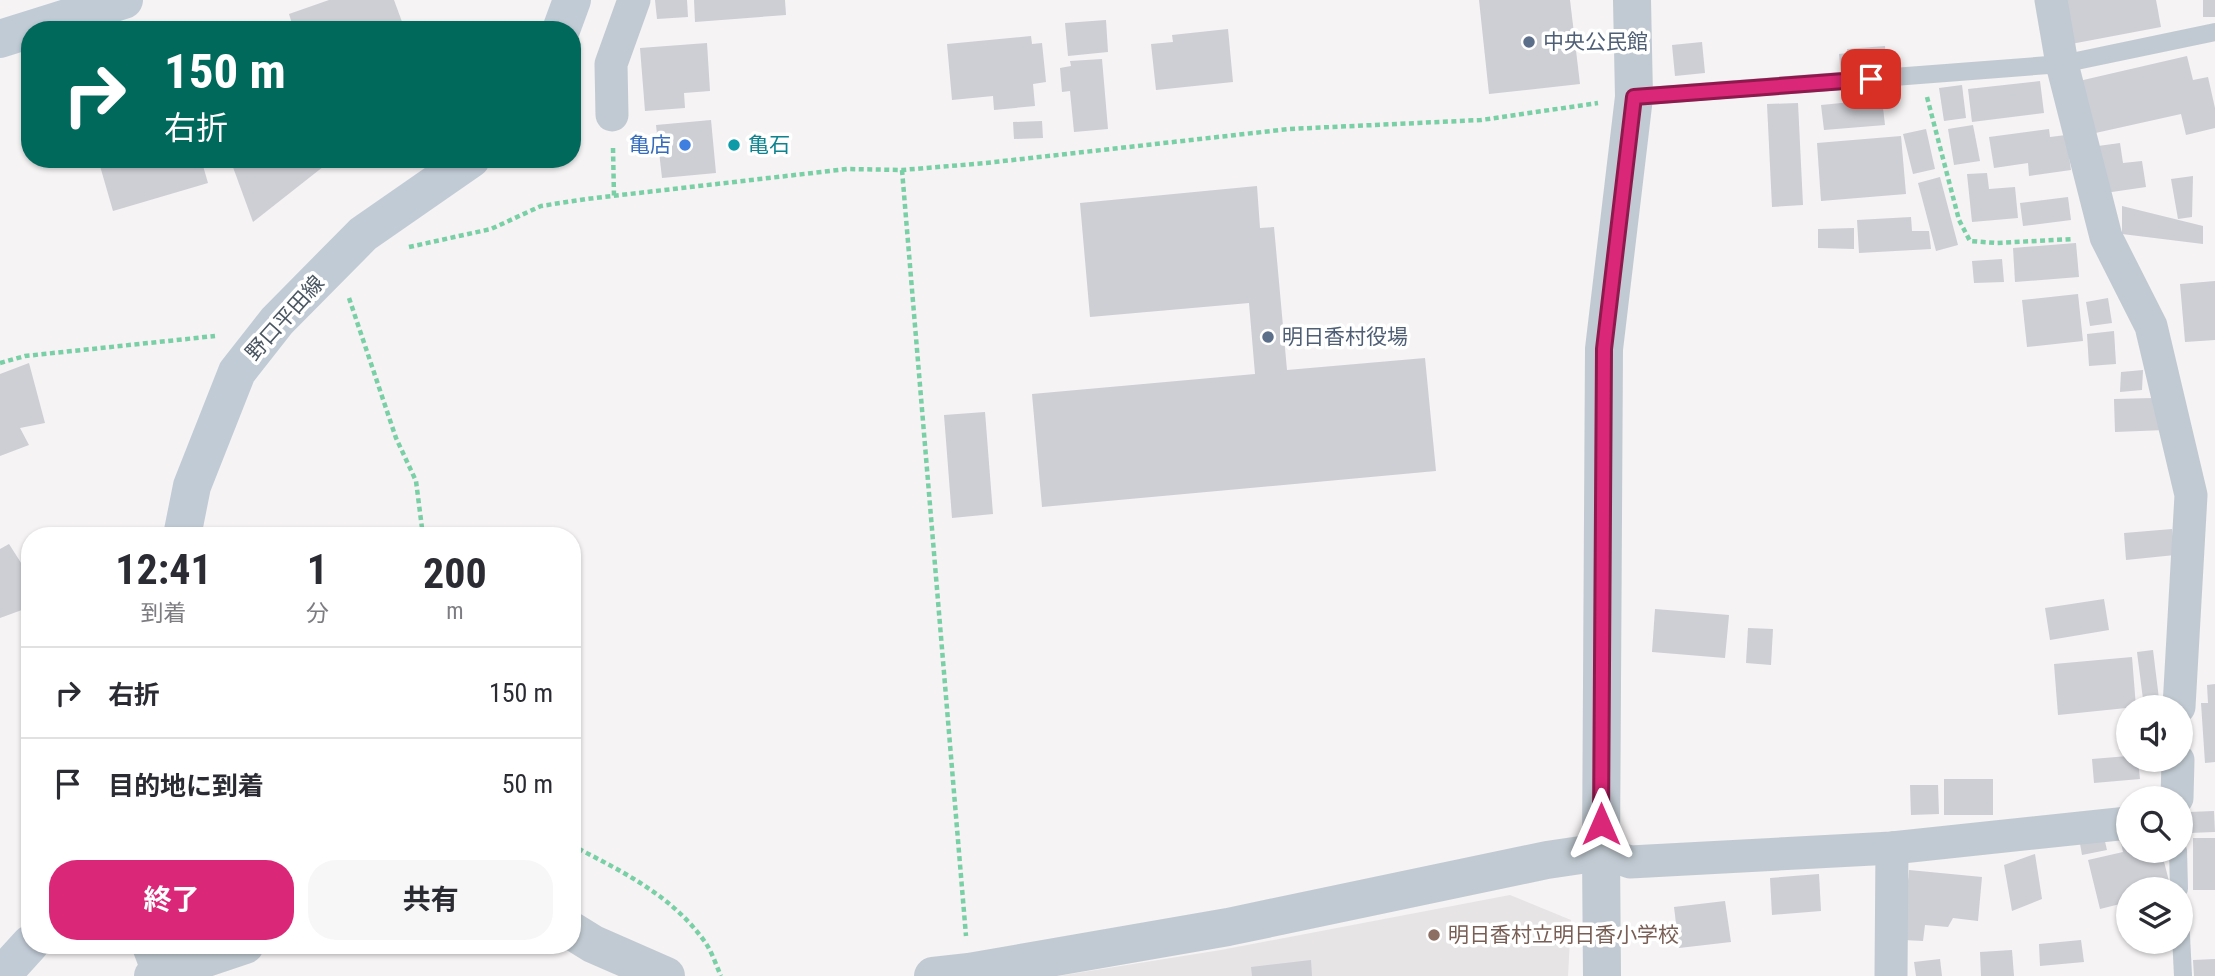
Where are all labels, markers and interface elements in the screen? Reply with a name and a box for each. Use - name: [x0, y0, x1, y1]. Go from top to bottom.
- place label: 中央公民館: [1543, 30, 1648, 54]
- marker: 中央公民館: [1521, 34, 1537, 50]
- text: 150 m: [164, 43, 286, 100]
- icon: right: [49, 49, 140, 140]
- pin: [1841, 49, 1901, 109]
- icon: arrive: [1852, 60, 1890, 98]
- text: 右折: [164, 109, 228, 147]
- place label: 亀店: [629, 133, 671, 157]
- place label: 亀石: [748, 133, 790, 157]
- marker: 亀店: [677, 137, 693, 153]
- marker: 亀石: [726, 137, 742, 153]
- street label: 野口平田線: [241, 271, 329, 365]
- place label: 明日香村役場: [1282, 325, 1408, 349]
- marker: 明日香村役場: [1260, 329, 1276, 345]
- text: 12:41: [115, 545, 212, 594]
- text: 1: [307, 545, 328, 594]
- text: 200: [423, 549, 487, 598]
- text: m: [446, 598, 464, 625]
- text: 到着: [140, 600, 186, 627]
- text: 分: [306, 600, 329, 627]
- icon: right: [49, 674, 87, 712]
- text: 150 m: [489, 678, 553, 708]
- text: 右折: [108, 680, 160, 710]
- map controls: [2116, 695, 2193, 954]
- button: sound: [2116, 695, 2193, 772]
- icon: arrive: [49, 765, 87, 803]
- text: 50 m: [502, 769, 553, 799]
- text: 目的地に到着: [108, 771, 264, 801]
- button: search: [2116, 786, 2193, 863]
- position arrow: [1564, 787, 1638, 861]
- button: 終了: [49, 860, 294, 940]
- button: 共有: [308, 860, 553, 940]
- button: layers: [2116, 877, 2193, 954]
- place label: 明日香村立明日香小学校: [1448, 923, 1679, 947]
- marker: 明日香村立明日香小学校: [1426, 927, 1442, 943]

